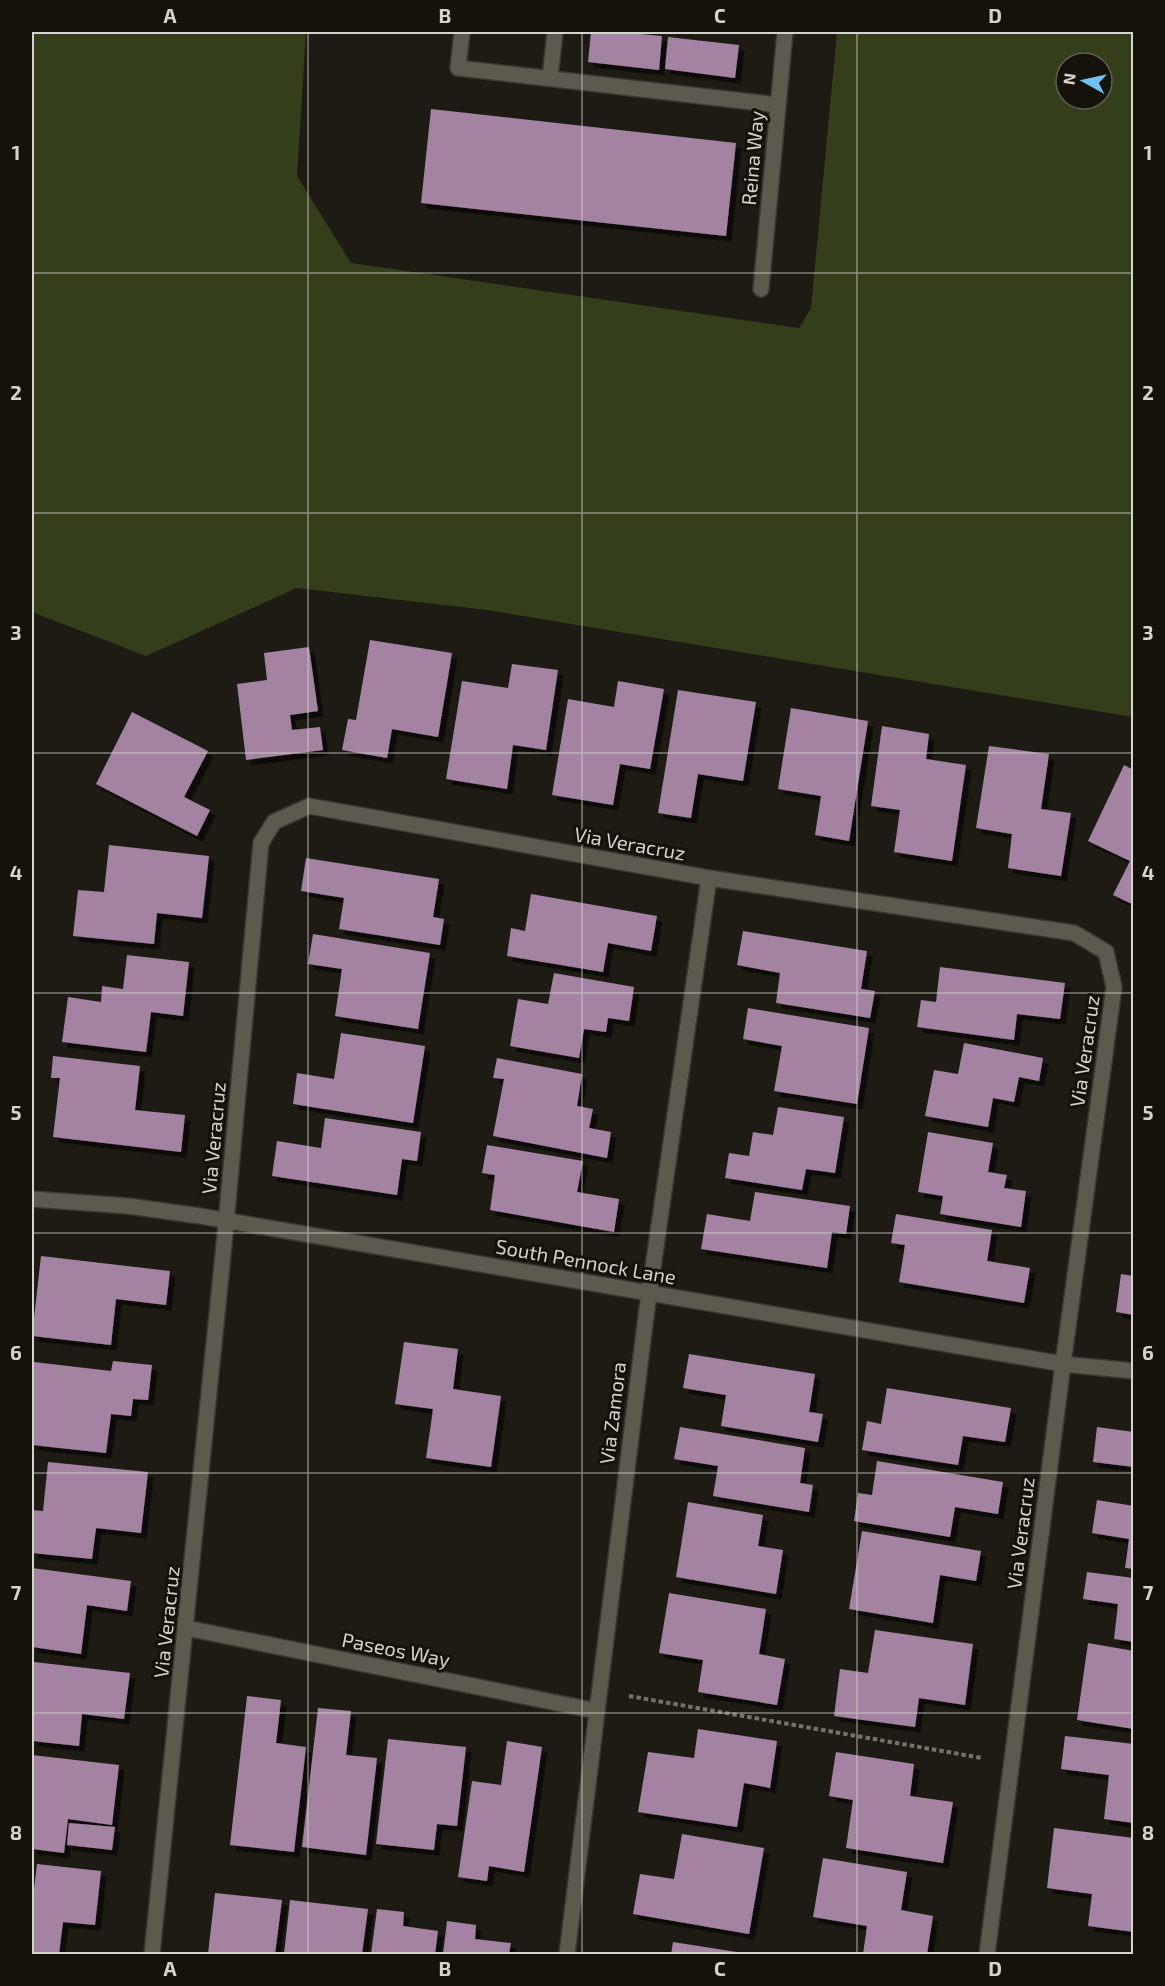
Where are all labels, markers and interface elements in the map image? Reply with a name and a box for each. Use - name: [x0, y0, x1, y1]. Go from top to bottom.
- text: A: [163, 3, 177, 27]
- text: B: [439, 3, 451, 27]
- text: C: [714, 3, 726, 27]
- text: D: [988, 3, 1002, 27]
- north arrow: [1054, 51, 1114, 111]
- text: N: [1058, 72, 1079, 86]
- street label: Reina Way: [736, 109, 768, 206]
- text: 1: [12, 140, 20, 164]
- text: 1: [1144, 140, 1152, 164]
- text: 2: [10, 380, 22, 404]
- text: 2: [1142, 380, 1154, 404]
- text: 3: [10, 620, 22, 644]
- text: 3: [1142, 620, 1154, 644]
- street label: Via Veracruz: [572, 821, 688, 865]
- text: 4: [10, 860, 23, 884]
- text: 4: [1142, 860, 1155, 884]
- street label: Via Veracruz: [1064, 994, 1104, 1108]
- street label: Via Veracruz: [196, 1081, 230, 1195]
- text: 5: [10, 1100, 22, 1124]
- text: 5: [1142, 1100, 1154, 1124]
- street label: South Pennock Lane: [494, 1233, 678, 1289]
- text: 6: [10, 1340, 22, 1364]
- text: 6: [1142, 1340, 1154, 1364]
- street label: Via Zamora: [594, 1361, 630, 1465]
- street label: Via Veracruz: [1001, 1476, 1039, 1590]
- street label: Via Veracruz: [148, 1565, 184, 1679]
- text: 7: [11, 1580, 22, 1604]
- text: 7: [1143, 1580, 1154, 1604]
- street label: Paseos Way: [340, 1627, 452, 1671]
- text: 8: [10, 1820, 22, 1844]
- text: 8: [1142, 1820, 1154, 1844]
- text: A: [163, 1956, 177, 1980]
- text: B: [439, 1956, 451, 1980]
- text: C: [714, 1956, 726, 1980]
- text: D: [988, 1956, 1002, 1980]

